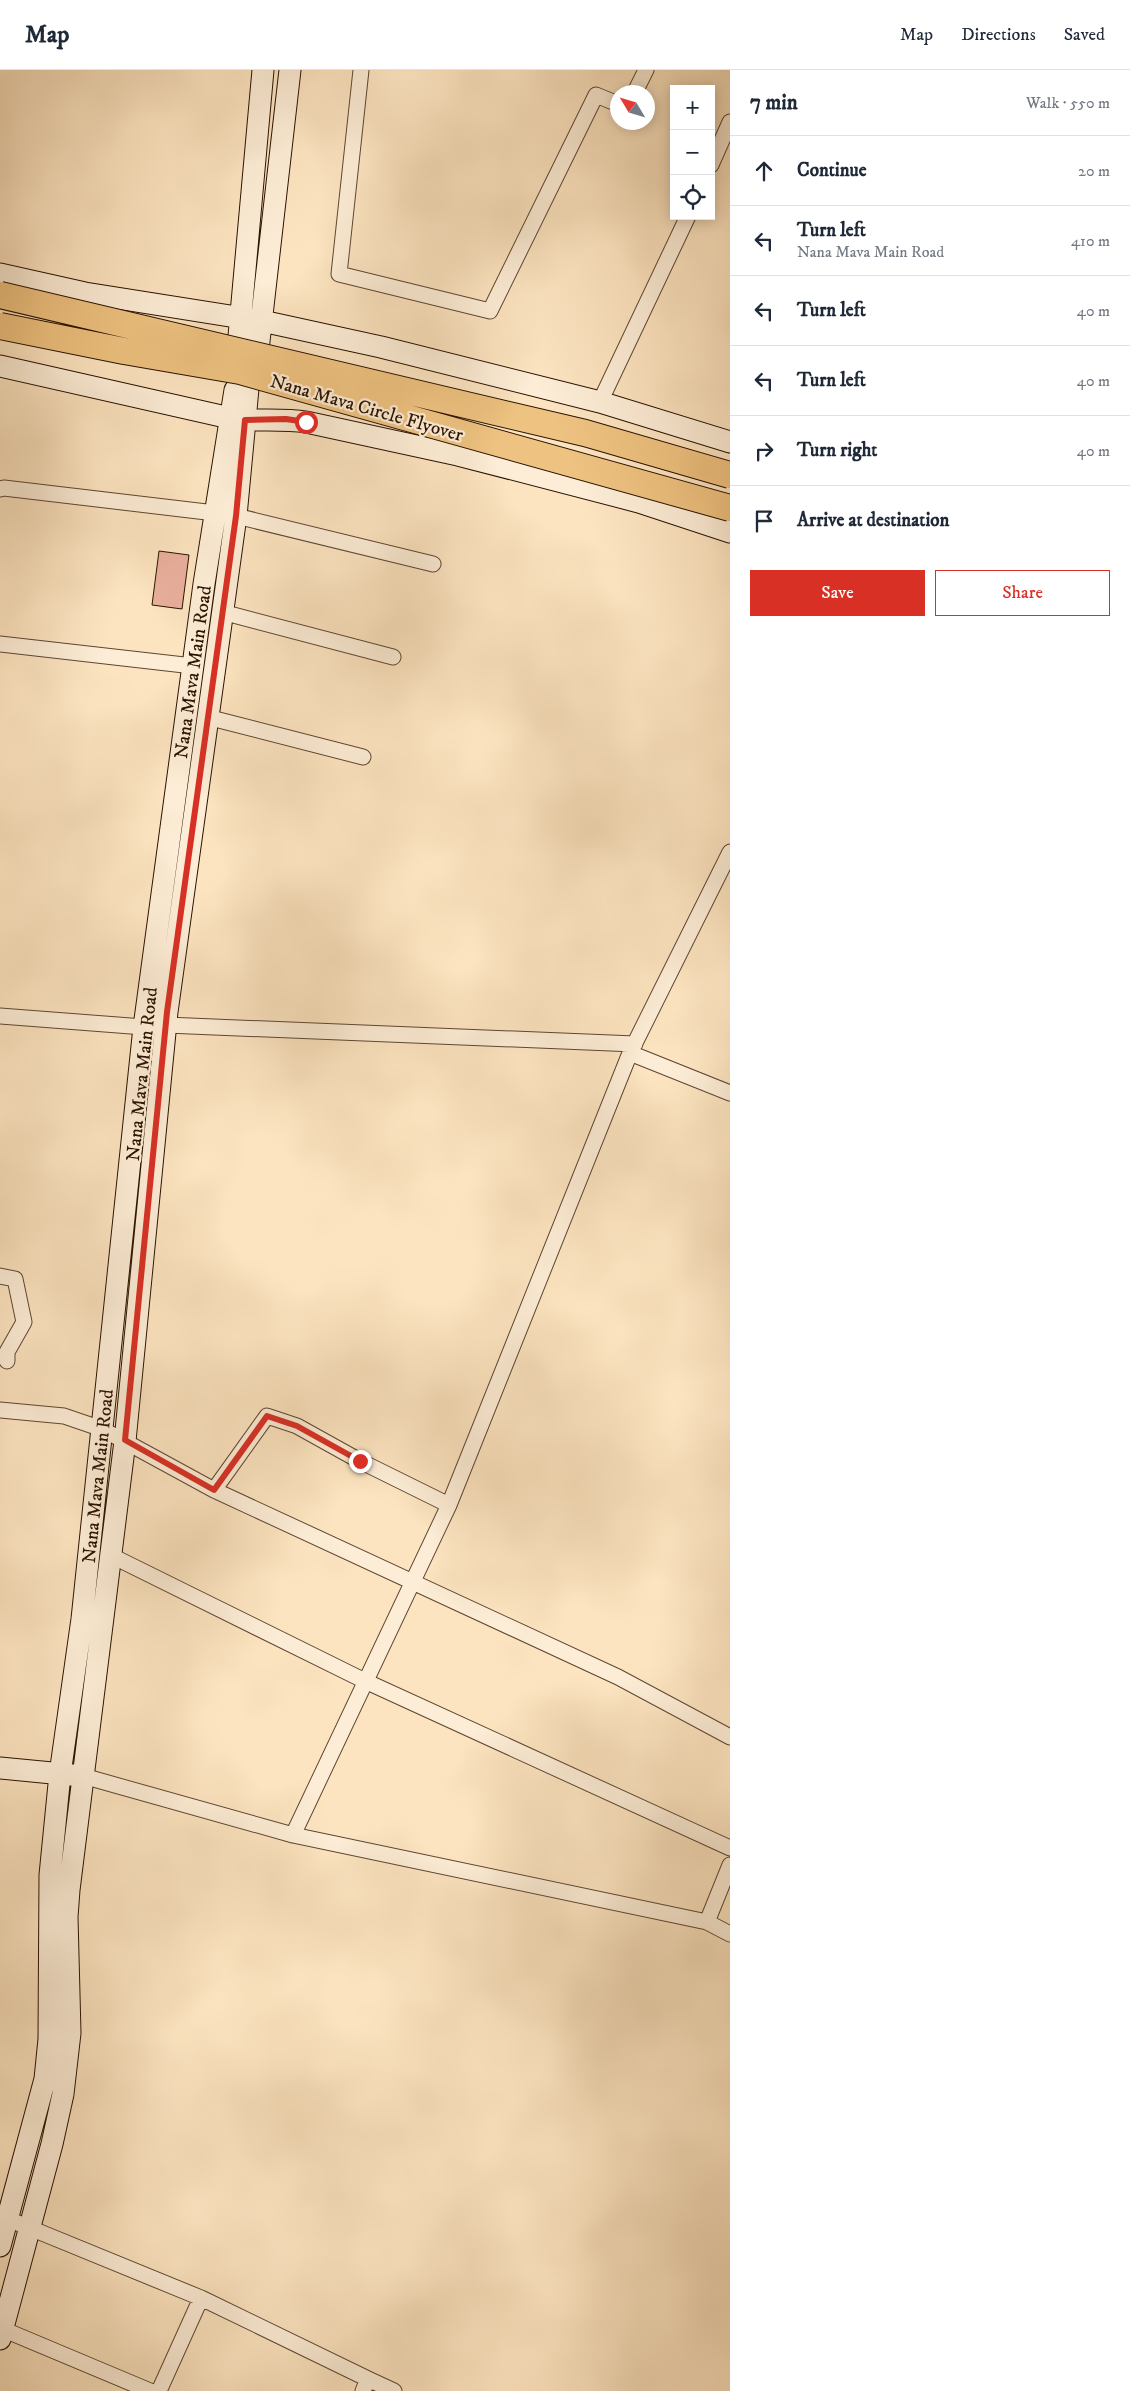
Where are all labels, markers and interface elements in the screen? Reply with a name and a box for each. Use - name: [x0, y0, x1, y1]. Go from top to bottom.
- text: Map: [25, 20, 69, 50]
- text: Map: [900, 24, 933, 46]
- text: Directions: [961, 24, 1036, 46]
- text: Saved: [1064, 24, 1105, 46]
- north arrow: [610, 85, 655, 130]
- map controls: [670, 85, 715, 220]
- button: +: [670, 85, 715, 130]
- text: 7 min: [750, 90, 798, 116]
- text: Walk · 550 m: [1026, 93, 1110, 113]
- button: −: [670, 130, 715, 175]
- icon: ahead: [750, 157, 778, 185]
- text: Continue: [797, 159, 867, 182]
- text: 20 m: [1078, 161, 1110, 181]
- button: locate: [670, 175, 715, 220]
- text: Turn left: [797, 219, 866, 242]
- icon: left: [750, 227, 778, 255]
- text: 410 m: [1071, 231, 1110, 251]
- text: Nana Mava Main Road: [797, 242, 944, 262]
- icon: left: [750, 297, 778, 325]
- text: Turn left: [797, 299, 866, 322]
- text: 40 m: [1077, 301, 1110, 321]
- icon: left: [750, 367, 778, 395]
- text: Turn left: [797, 369, 866, 392]
- street label: Nana Mava Circle Flyover: [267, 370, 466, 447]
- text: 40 m: [1077, 371, 1110, 391]
- route start: [295, 411, 318, 434]
- icon: right: [750, 437, 778, 465]
- text: Turn right: [797, 439, 877, 462]
- text: 40 m: [1077, 441, 1110, 461]
- icon: arrive: [750, 507, 778, 535]
- text: Arrive at destination: [797, 509, 949, 532]
- button: Save: [750, 570, 925, 616]
- button: Share: [935, 570, 1110, 616]
- street label: Nana Mava Main Road: [170, 584, 217, 760]
- street label: Nana Mava Main Road: [122, 985, 163, 1162]
- street label: Nana Mava Main Road: [78, 1387, 119, 1564]
- route end: [349, 1450, 372, 1473]

